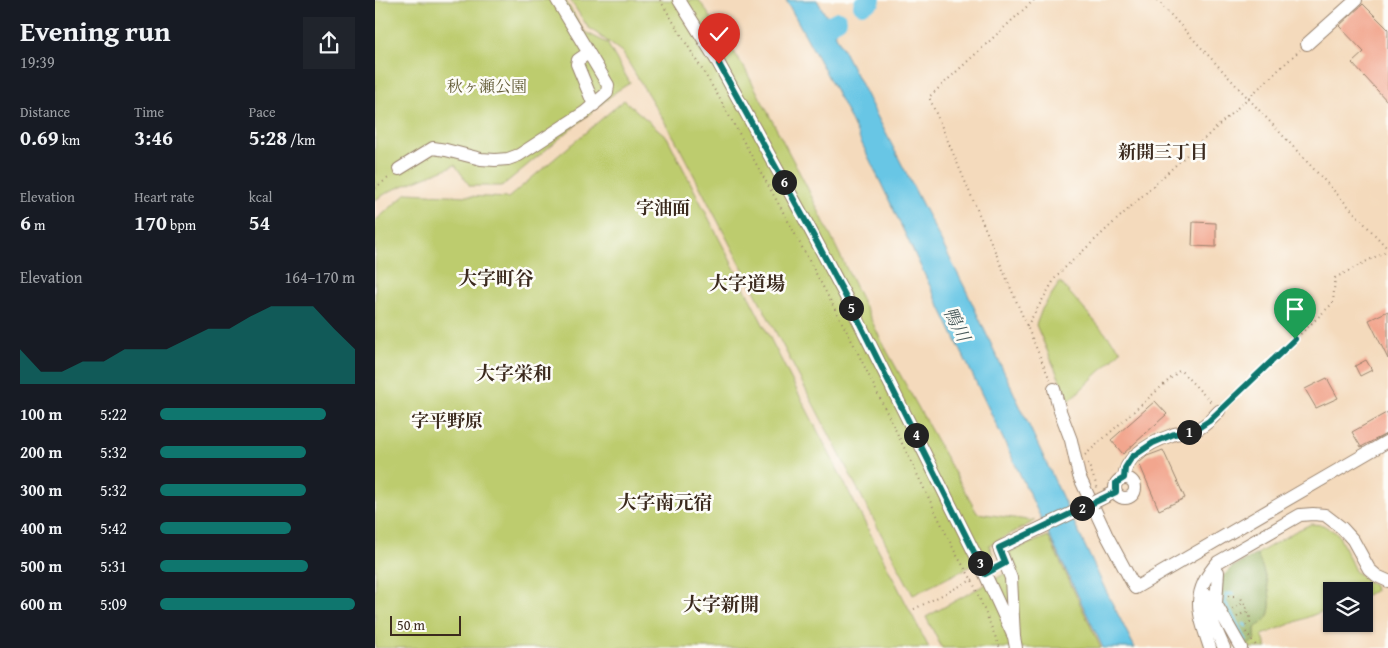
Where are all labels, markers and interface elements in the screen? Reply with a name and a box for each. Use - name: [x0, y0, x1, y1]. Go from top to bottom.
- text: Evening run: [20, 10, 171, 51]
- pin: [698, 13, 740, 64]
- button: share: [303, 17, 355, 69]
- icon: check: [705, 20, 733, 48]
- text: 19:39: [20, 50, 55, 74]
- park label: 秋ヶ瀬公園: [447, 74, 527, 98]
- text: Distance: [20, 102, 70, 122]
- text: Time: [134, 102, 164, 122]
- text: Pace: [249, 102, 276, 122]
- text: 0.69: [20, 122, 59, 153]
- text: 3:46: [134, 122, 173, 153]
- text: 5:28: [249, 122, 287, 153]
- text: km: [59, 130, 80, 150]
- text: /km: [287, 130, 315, 150]
- district label: 新開三丁目: [1118, 138, 1208, 165]
- pin: 6: [771, 170, 797, 194]
- text: 6: [781, 172, 788, 192]
- text: Elevation: [20, 187, 75, 207]
- text: Heart rate: [134, 187, 194, 207]
- text: kcal: [249, 187, 273, 207]
- district label: 字油面: [636, 194, 690, 221]
- text: 6: [20, 207, 31, 238]
- text: 170: [134, 207, 167, 238]
- text: 54: [249, 207, 270, 238]
- text: m: [31, 215, 45, 235]
- text: bpm: [167, 215, 196, 235]
- district label: 大字町谷: [458, 264, 534, 292]
- text: Elevation: [20, 265, 83, 289]
- text: 164–170 m: [285, 265, 355, 289]
- district label: 大字道場: [709, 269, 785, 297]
- pin: [1274, 288, 1316, 339]
- icon: arrive: [1281, 295, 1309, 323]
- pin: 5: [839, 296, 863, 320]
- text: 5: [848, 298, 855, 318]
- water label: 鴨川: [937, 302, 978, 348]
- district label: 大字栄和: [476, 359, 552, 387]
- text: 100 m: [20, 402, 62, 426]
- text: 5:22: [100, 402, 127, 426]
- district label: 字平野原: [411, 407, 483, 434]
- pin: 1: [1177, 420, 1201, 444]
- pin: 4: [903, 422, 929, 448]
- text: 1: [1186, 422, 1193, 442]
- text: 4: [913, 425, 920, 445]
- text: 200 m: [20, 440, 62, 464]
- text: 5:32: [100, 440, 127, 464]
- text: 300 m: [20, 478, 62, 502]
- text: 5:32: [100, 478, 127, 502]
- district label: 大字南元宿: [617, 488, 713, 516]
- pin: 2: [1069, 496, 1095, 520]
- text: 2: [1079, 498, 1086, 518]
- text: 400 m: [20, 516, 62, 540]
- text: 5:42: [100, 516, 127, 540]
- pin: 3: [967, 550, 993, 576]
- text: 3: [977, 553, 984, 573]
- text: 500 m: [20, 554, 62, 578]
- text: 5:31: [100, 554, 127, 578]
- map controls: [1323, 582, 1373, 632]
- button: layers: [1323, 582, 1373, 632]
- district label: 大字新開: [683, 590, 759, 618]
- text: 600 m: [20, 592, 62, 616]
- text: 5:09: [100, 592, 127, 616]
- scale bar: [390, 613, 461, 636]
- text: 50 m: [397, 615, 425, 635]

